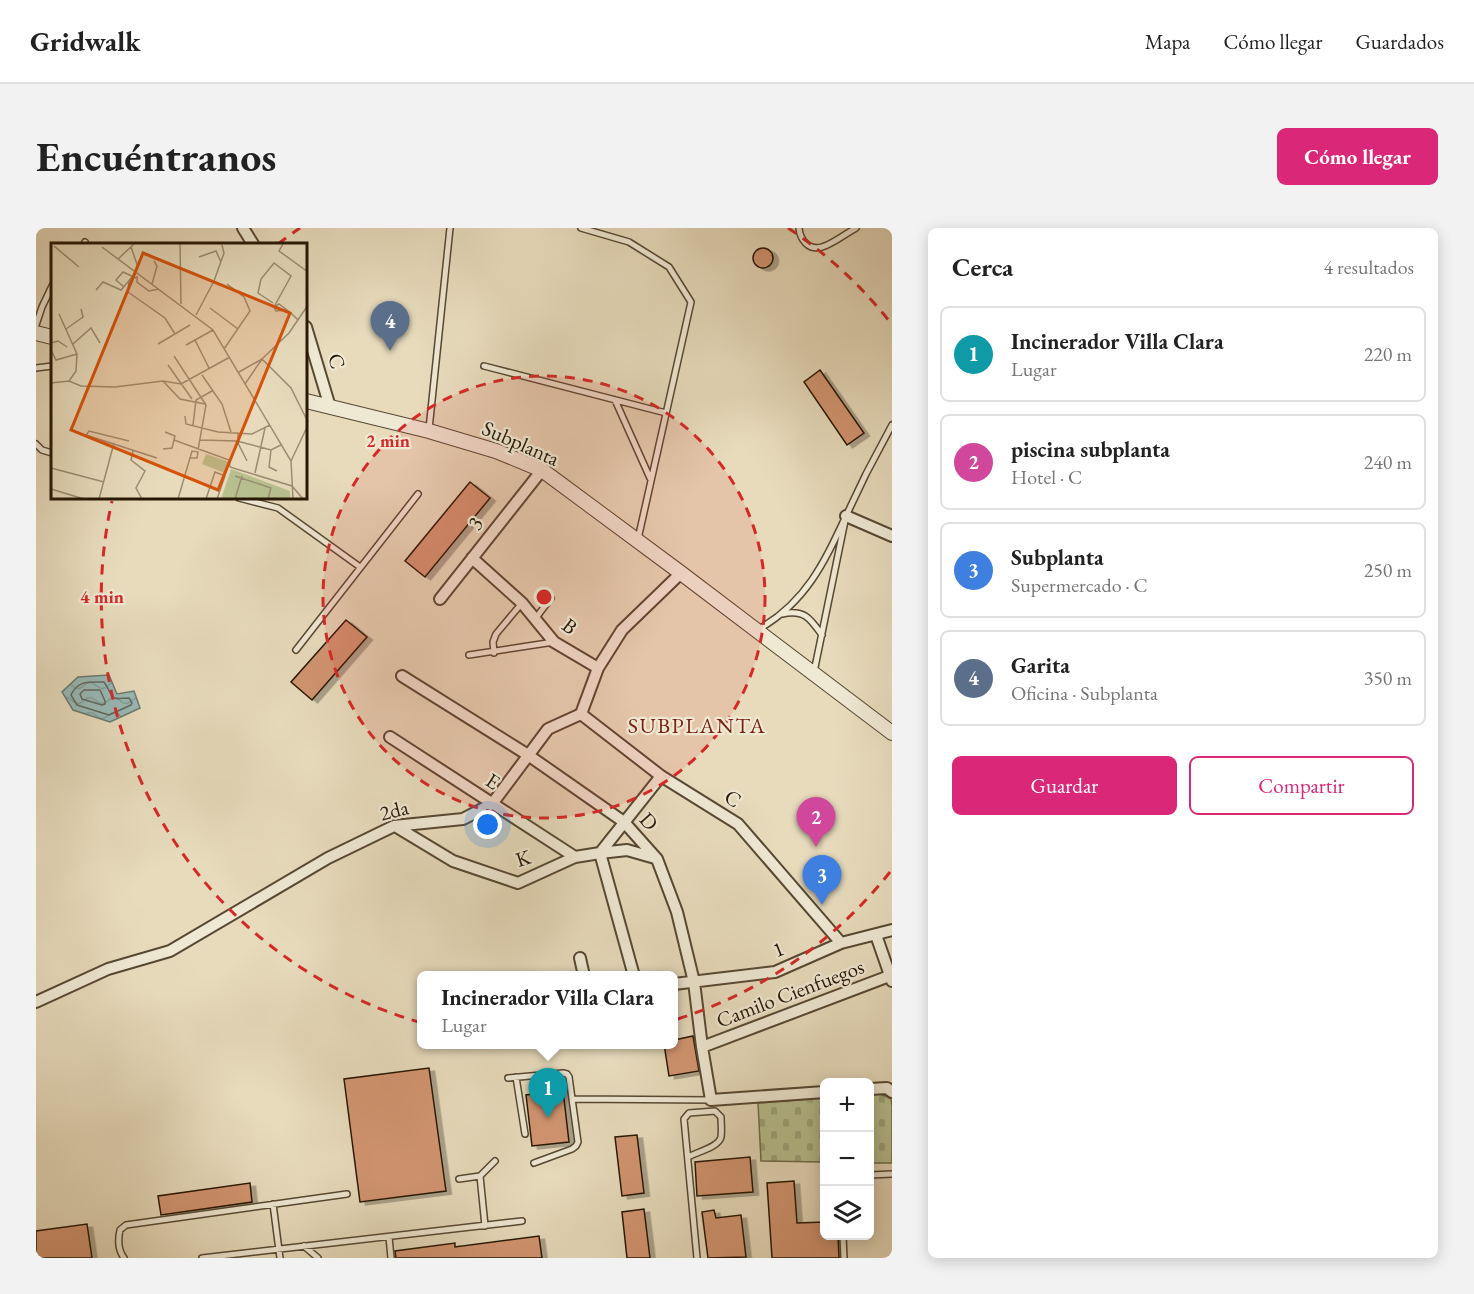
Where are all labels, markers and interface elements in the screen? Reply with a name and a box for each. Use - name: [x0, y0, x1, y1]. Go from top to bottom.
- text: Gridwalk: [30, 23, 141, 59]
- text: Mapa: [1145, 28, 1190, 55]
- text: Cómo llegar: [1223, 28, 1322, 55]
- text: Guardados: [1355, 28, 1444, 55]
- button: Cómo llegar: [1277, 128, 1438, 185]
- text: Encuéntranos: [36, 129, 276, 184]
- inset map: [51, 243, 308, 500]
- text: Cerca: [952, 250, 1013, 284]
- text: 4 resultados: [1323, 254, 1414, 280]
- pin: 4: [370, 302, 410, 351]
- text: Incinerador Villa Clara: [1011, 327, 1224, 356]
- text: 1: [968, 341, 979, 367]
- text: 220 m: [1364, 341, 1412, 367]
- street label: C: [322, 350, 352, 372]
- text: Lugar: [1011, 356, 1057, 382]
- street label: Subplanta: [478, 414, 564, 472]
- text: 2 min: [366, 429, 410, 452]
- text: piscina subplanta: [1011, 435, 1170, 464]
- text: 2: [968, 449, 979, 475]
- text: 240 m: [1364, 449, 1412, 475]
- text: Hotel · C: [1011, 464, 1082, 490]
- street label: 3: [461, 511, 489, 535]
- text: Subplanta: [1011, 543, 1104, 572]
- text: 3: [968, 557, 979, 583]
- text: 250 m: [1364, 557, 1412, 583]
- text: Supermercado · C: [1011, 572, 1148, 598]
- text: 4 min: [80, 585, 124, 608]
- centre of rings: [534, 587, 554, 607]
- street label: B: [557, 612, 583, 640]
- text: Garita: [1011, 651, 1070, 680]
- text: 4: [968, 665, 979, 691]
- text: 350 m: [1364, 665, 1412, 691]
- text: Oficina · Subplanta: [1011, 680, 1158, 706]
- district label: SUBPLANTA: [628, 711, 766, 740]
- button: Guardar: [952, 756, 1177, 815]
- button: Compartir: [1189, 756, 1414, 815]
- street label: E: [481, 766, 505, 796]
- street label: C: [720, 783, 746, 813]
- street label: 2da: [377, 793, 412, 827]
- pin: 2: [796, 798, 836, 847]
- street label: D: [634, 806, 664, 836]
- your location: [473, 810, 502, 839]
- street label: K: [512, 843, 535, 873]
- pin: 3: [802, 856, 842, 905]
- street label: 1: [768, 935, 788, 963]
- street label: Camilo Cienfuegos: [712, 952, 868, 1034]
- popup: [417, 971, 678, 1049]
- text: Incinerador Villa Clara: [441, 983, 654, 1012]
- text: Lugar: [441, 1012, 487, 1038]
- pin: 1: [528, 1068, 568, 1118]
- map controls: [820, 1078, 874, 1240]
- button: +: [820, 1078, 874, 1132]
- button: −: [820, 1132, 874, 1186]
- button: layers: [820, 1186, 874, 1240]

